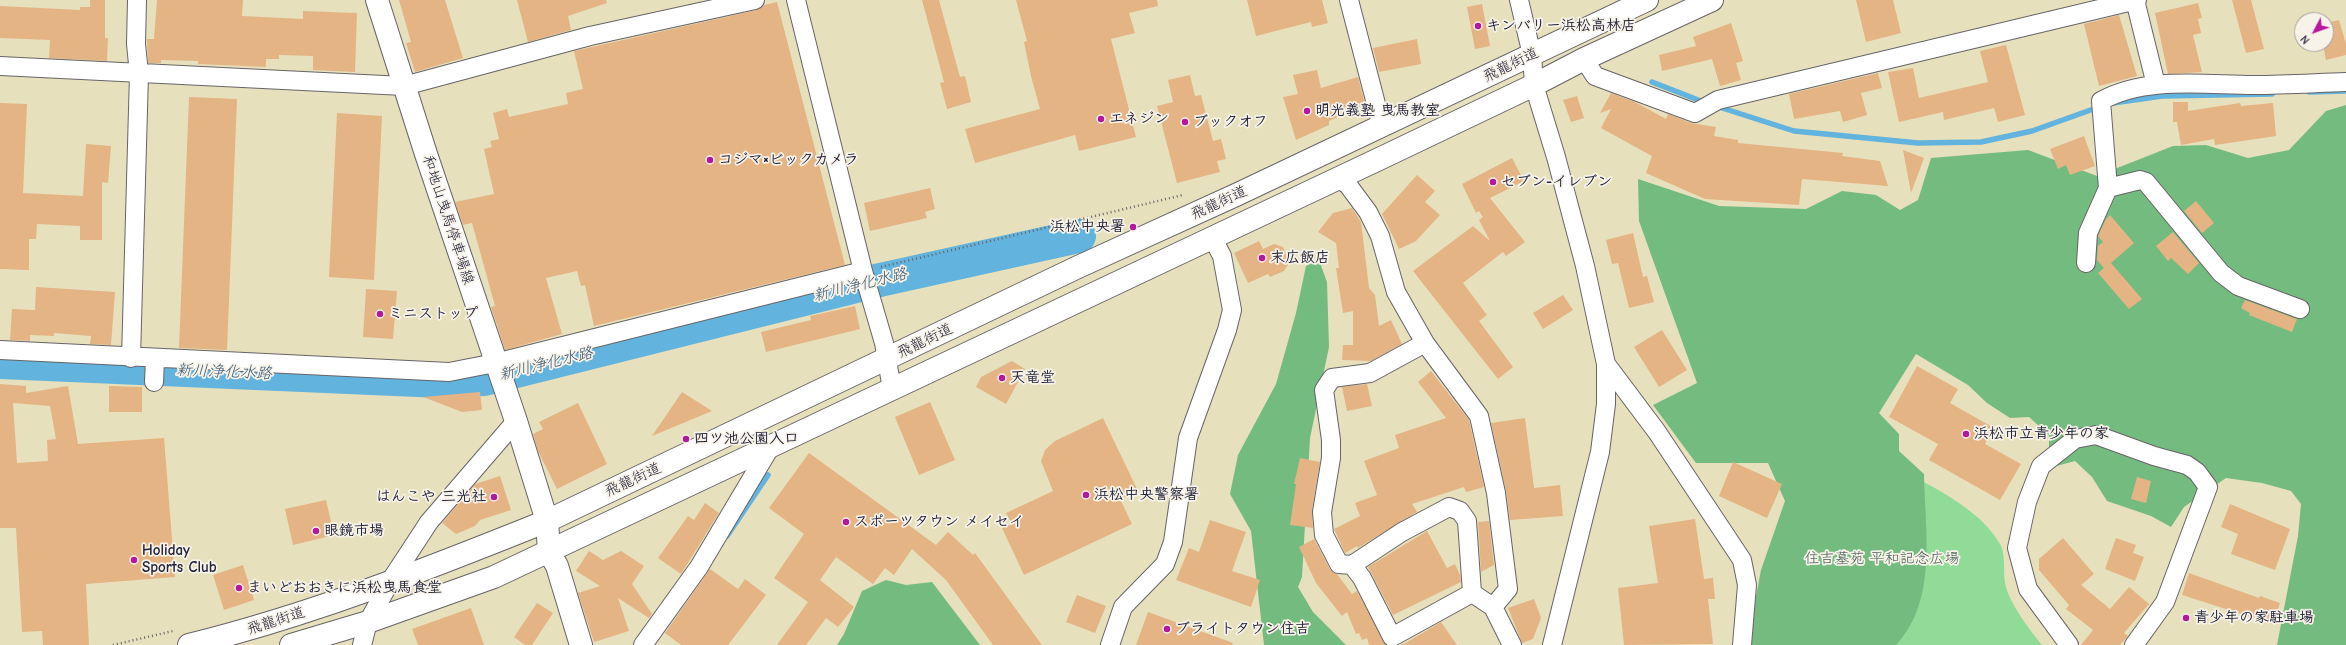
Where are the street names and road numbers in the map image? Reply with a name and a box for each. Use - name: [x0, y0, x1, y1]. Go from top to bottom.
- street label: 飛龍街道: [1480, 44, 1542, 86]
- street label: 和地山曳馬停車場線: [419, 153, 477, 287]
- street label: 飛龍街道: [1188, 182, 1250, 224]
- street label: 飛龍街道: [894, 320, 956, 362]
- street label: 飛龍街道: [602, 459, 664, 501]
- street label: 飛龍街道: [245, 603, 307, 639]

